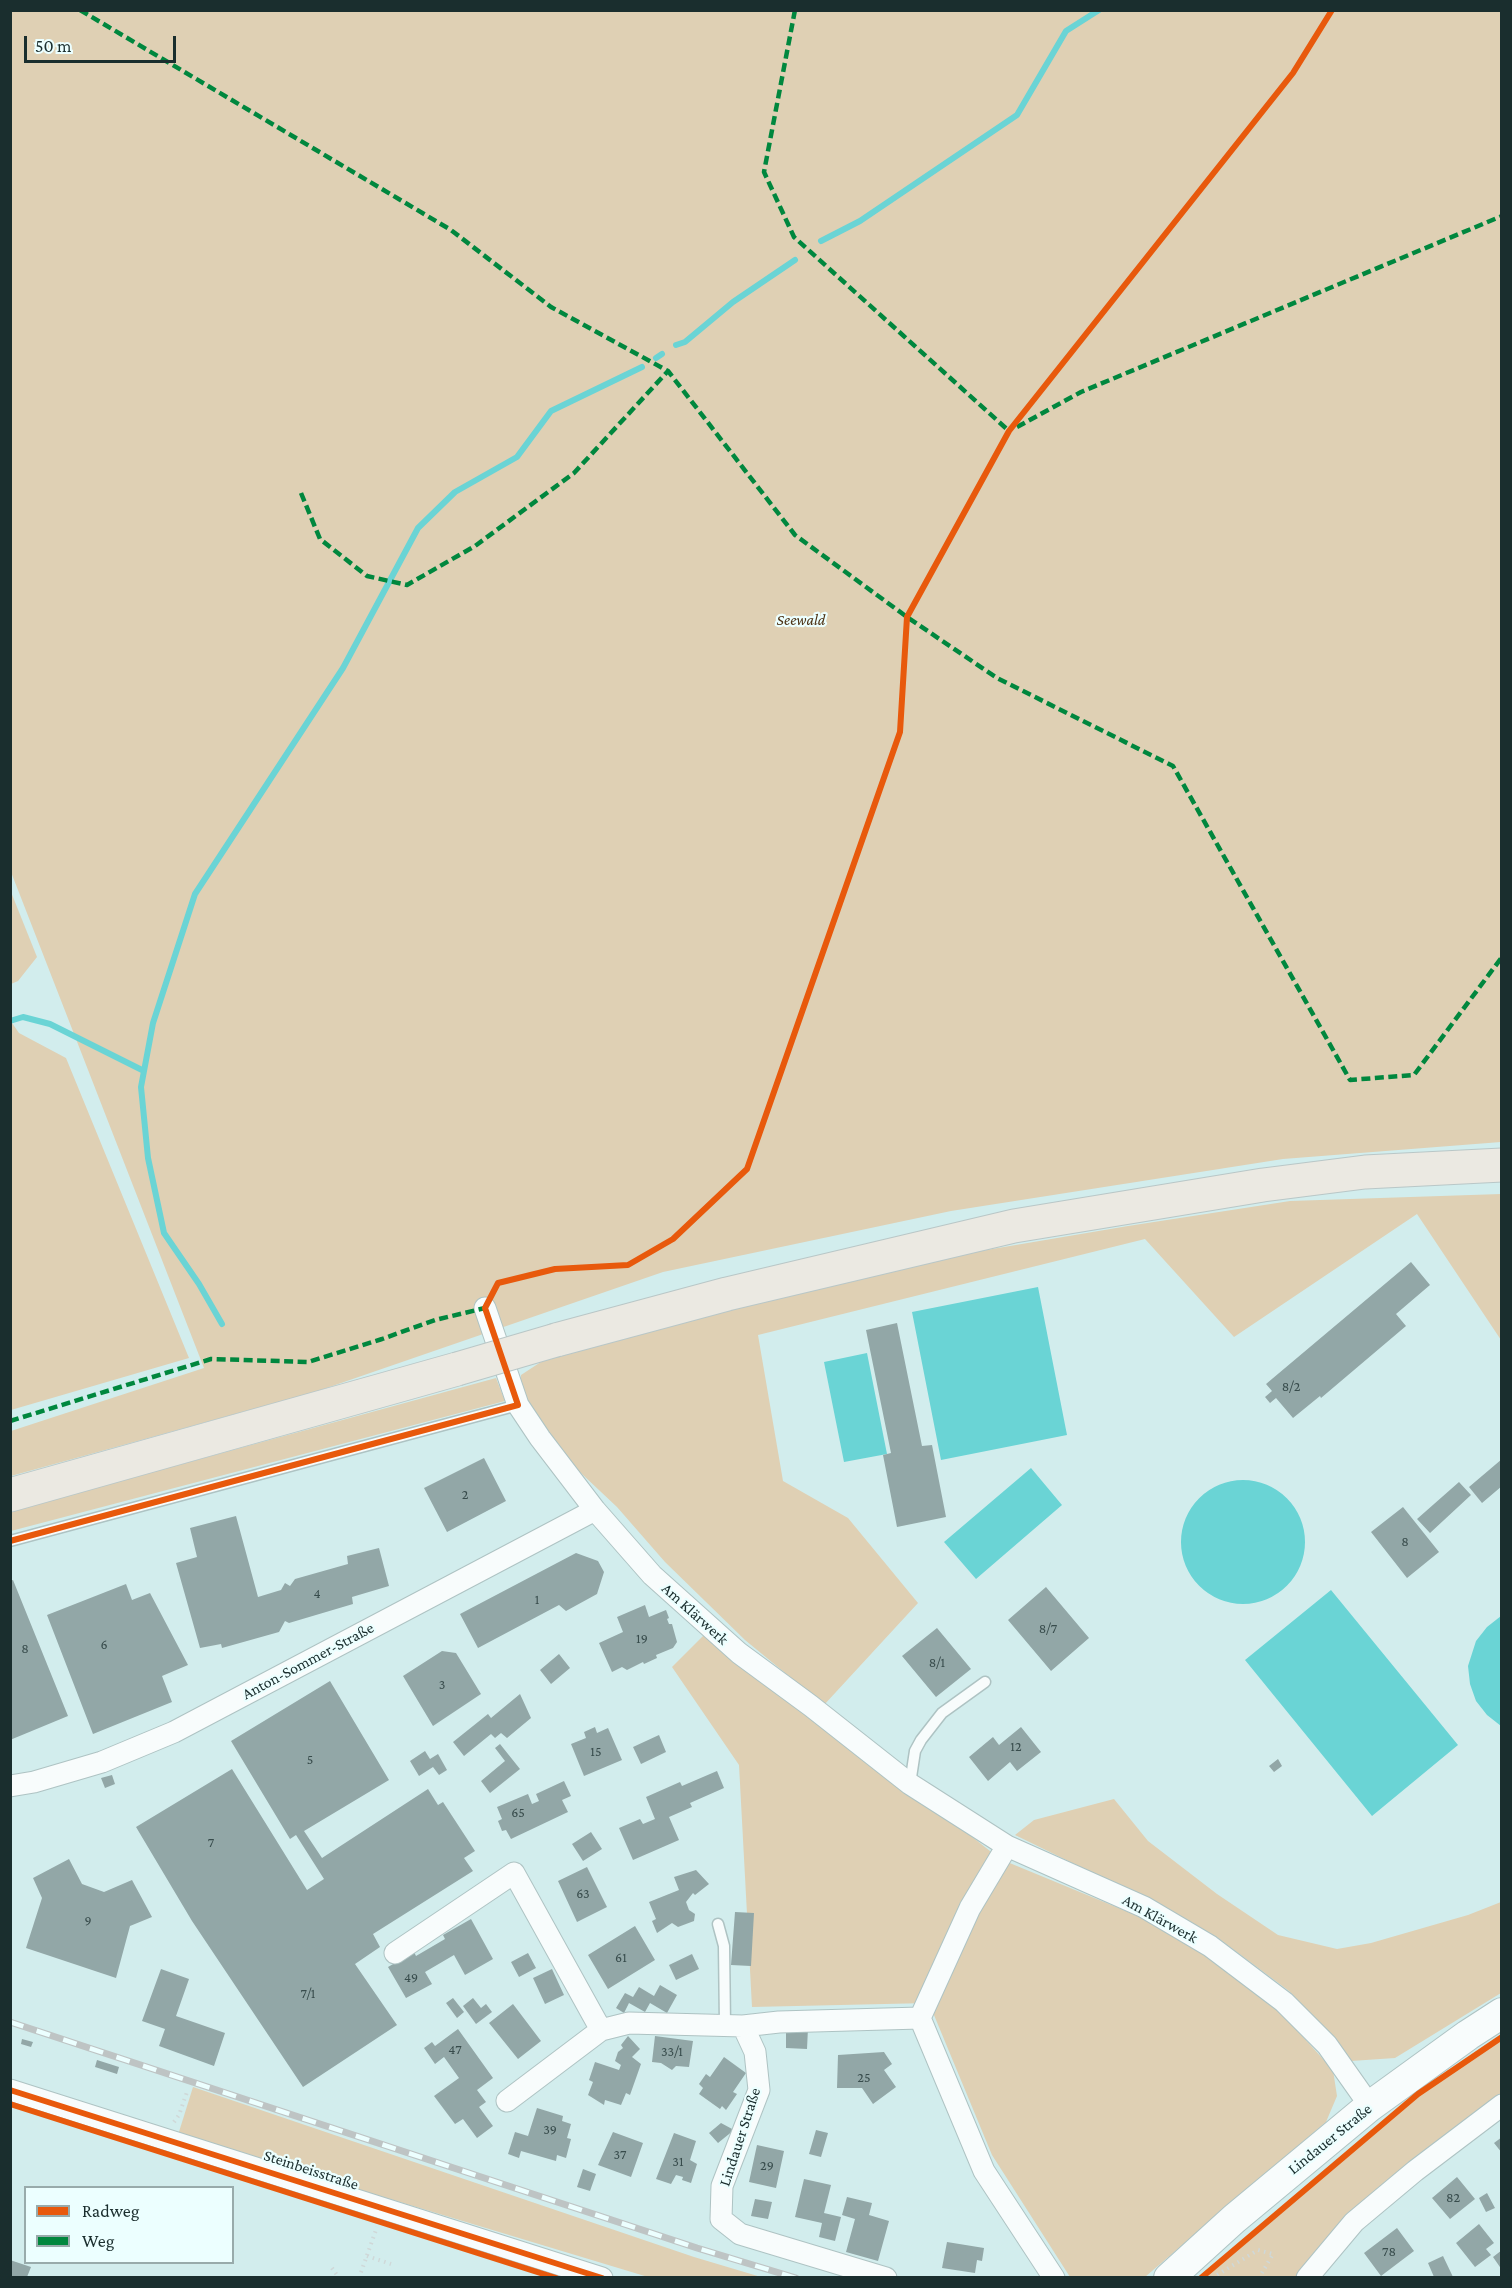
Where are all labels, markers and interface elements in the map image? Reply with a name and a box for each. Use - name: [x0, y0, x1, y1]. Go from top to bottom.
- scale bar: [27, 24, 178, 62]
- text: 50 m: [35, 36, 72, 56]
- park label: Seewald: [777, 610, 825, 630]
- house number: 8/2: [1282, 1379, 1300, 1395]
- house number: 2: [462, 1487, 468, 1503]
- house number: 8: [1401, 1534, 1409, 1550]
- street label: Am Klärwerk: [658, 1579, 732, 1649]
- house number: 4: [313, 1586, 321, 1602]
- house number: 1: [535, 1592, 539, 1608]
- street label: Anton-Sommer-Straße: [239, 1618, 377, 1704]
- house number: 8/7: [1039, 1621, 1057, 1637]
- house number: 19: [636, 1631, 648, 1647]
- house number: 6: [100, 1637, 108, 1653]
- house number: 8: [21, 1641, 29, 1657]
- house number: 8/1: [929, 1655, 945, 1671]
- house number: 3: [439, 1677, 445, 1693]
- house number: 12: [1010, 1739, 1022, 1755]
- house number: 15: [590, 1744, 602, 1760]
- house number: 5: [307, 1752, 313, 1768]
- house number: 65: [511, 1805, 525, 1821]
- house number: 7: [208, 1835, 214, 1851]
- house number: 63: [576, 1886, 590, 1902]
- street label: Am Klärwerk: [1119, 1890, 1201, 1948]
- house number: 9: [84, 1913, 92, 1929]
- house number: 61: [615, 1950, 627, 1966]
- house number: 49: [404, 1970, 418, 1986]
- house number: 7/1: [301, 1986, 315, 2002]
- house number: 47: [448, 2042, 462, 2058]
- house number: 33/1: [661, 2044, 683, 2060]
- house number: 25: [857, 2070, 871, 2086]
- street label: Lindauer Straße: [715, 2085, 765, 2189]
- street label: Lindauer Straße: [1284, 2099, 1376, 2179]
- house number: 39: [543, 2122, 557, 2138]
- street label: Steinbeisstraße: [261, 2146, 361, 2194]
- house number: 37: [614, 2147, 626, 2163]
- house number: 31: [672, 2154, 684, 2170]
- house number: 29: [760, 2158, 774, 2174]
- legend: [24, 2186, 234, 2264]
- house number: 82: [1446, 2190, 1460, 2206]
- text: Radweg: [82, 2201, 139, 2221]
- text: Weg: [82, 2231, 114, 2251]
- house number: 78: [1382, 2244, 1396, 2260]

